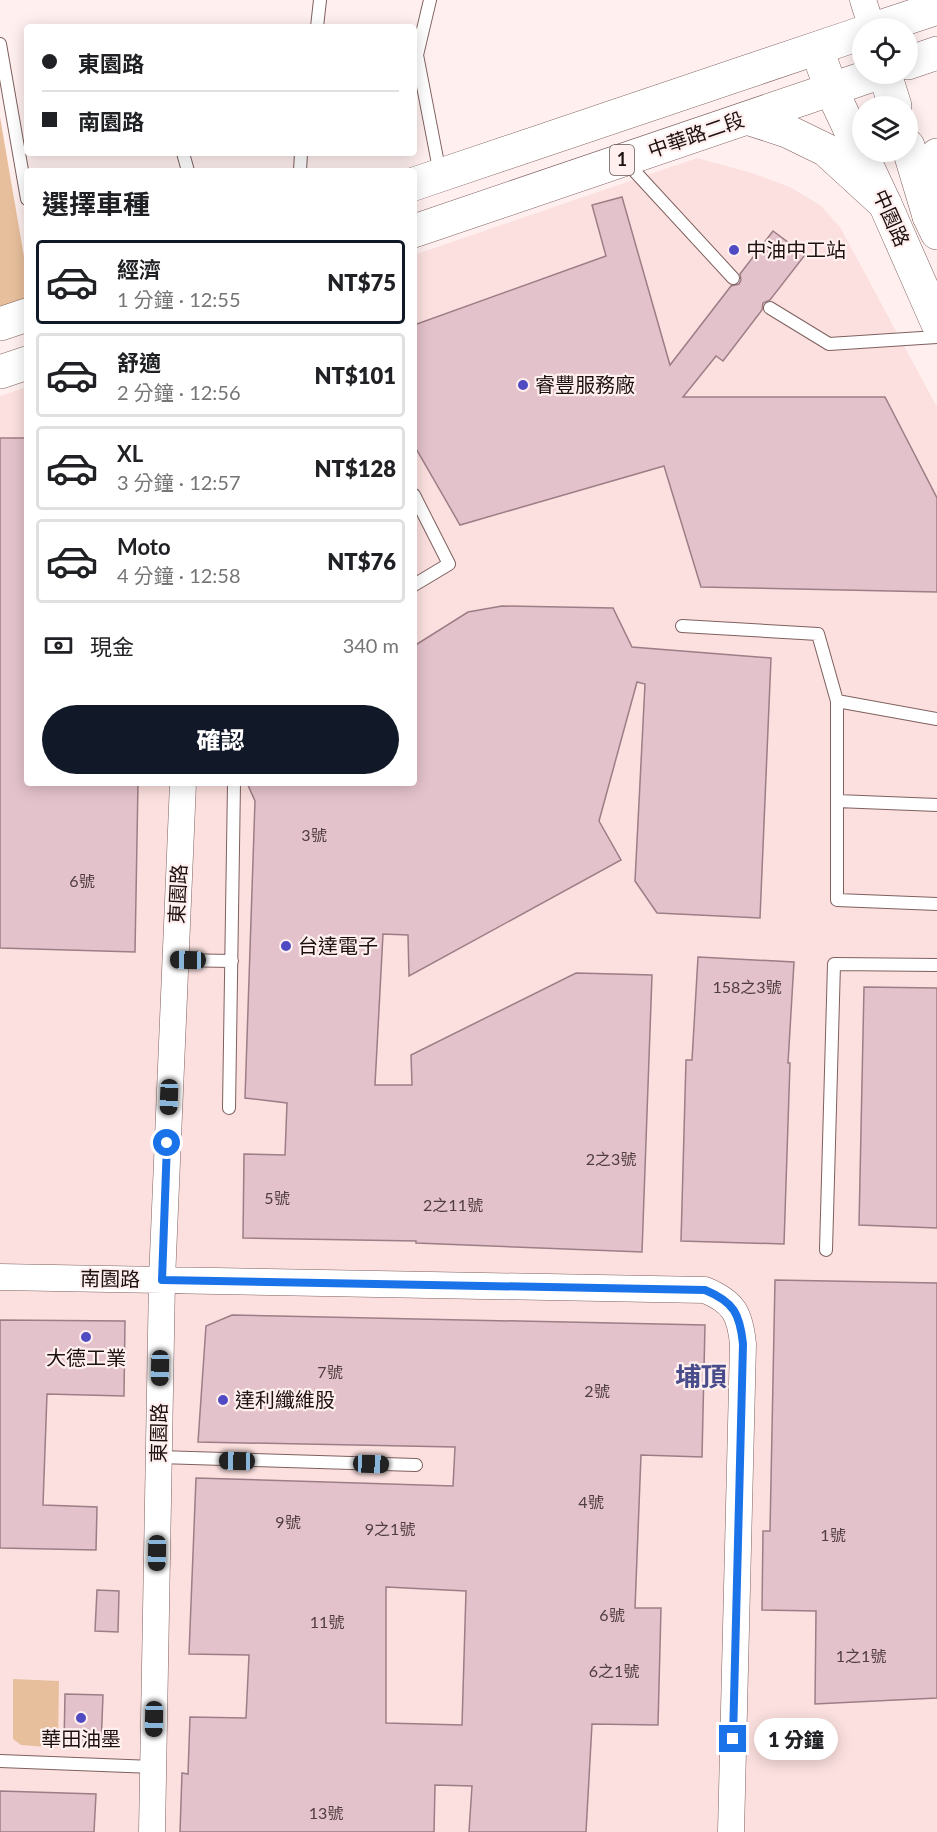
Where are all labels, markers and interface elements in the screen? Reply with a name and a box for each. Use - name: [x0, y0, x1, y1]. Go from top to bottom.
- map controls: [852, 18, 918, 162]
- button: locate: [852, 18, 918, 84]
- text: 東園路: [78, 50, 144, 77]
- button: layers: [852, 96, 918, 162]
- street label: 中華路二段: [644, 106, 747, 162]
- text: 南園路: [78, 108, 144, 135]
- road number: 1: [610, 145, 634, 175]
- street label: 中園路: [869, 185, 915, 250]
- text: 選擇車種: [42, 187, 150, 220]
- place label: 中油中工站: [746, 237, 846, 261]
- marker: 中油中工站: [727, 243, 741, 257]
- icon: car: [45, 255, 99, 309]
- text: 經濟: [117, 256, 161, 283]
- text: NT$75: [327, 269, 396, 296]
- text: 1 分鐘 · 12:55: [117, 287, 241, 311]
- icon: car: [45, 348, 99, 402]
- text: 舒適: [117, 349, 161, 376]
- text: NT$101: [314, 362, 396, 389]
- place label: 睿豐服務廠: [535, 372, 635, 396]
- marker: 睿豐服務廠: [516, 378, 530, 392]
- text: 2 分鐘 · 12:56: [117, 380, 241, 404]
- text: XL: [117, 440, 143, 467]
- icon: car: [45, 441, 99, 495]
- text: NT$128: [314, 455, 396, 482]
- text: 3 分鐘 · 12:57: [117, 470, 241, 494]
- text: Moto: [117, 533, 171, 560]
- icon: car: [45, 534, 99, 588]
- text: NT$76: [327, 548, 396, 575]
- text: 4 分鐘 · 12:58: [117, 563, 241, 587]
- icon: cash: [42, 629, 75, 662]
- text: 現金: [90, 633, 134, 660]
- text: 340 m: [343, 633, 399, 657]
- button: 確認: [42, 705, 399, 774]
- house number: 3號: [301, 825, 327, 844]
- street label: 東園路: [163, 863, 191, 925]
- house number: 6號: [69, 871, 95, 890]
- place label: 台達電子: [298, 933, 378, 957]
- marker: 台達電子: [279, 939, 293, 953]
- car: [170, 951, 206, 969]
- house number: 158之3號: [712, 977, 782, 996]
- car: [159, 1079, 179, 1115]
- route start: [153, 1129, 180, 1156]
- house number: 2之3號: [586, 1149, 636, 1168]
- house number: 5號: [264, 1188, 290, 1207]
- house number: 2之11號: [423, 1195, 483, 1214]
- street label: 南園路: [80, 1265, 140, 1291]
- marker: 大德工業: [79, 1330, 93, 1344]
- place label: 大德工業: [46, 1345, 126, 1369]
- car: [151, 1350, 169, 1386]
- district label: 埔頂: [675, 1360, 727, 1392]
- house number: 7號: [317, 1362, 343, 1381]
- house number: 2號: [584, 1381, 610, 1400]
- place label: 達利纖維股: [235, 1387, 335, 1411]
- marker: 達利纖維股: [216, 1393, 230, 1407]
- street label: 東園路: [145, 1403, 171, 1463]
- car: [219, 1452, 255, 1470]
- car: [353, 1454, 389, 1474]
- house number: 4號: [578, 1492, 604, 1511]
- house number: 9號: [275, 1512, 301, 1531]
- house number: 9之1號: [365, 1519, 415, 1538]
- house number: 1號: [820, 1525, 846, 1544]
- car: [148, 1535, 166, 1571]
- house number: 6號: [599, 1605, 625, 1624]
- house number: 11號: [310, 1612, 344, 1631]
- house number: 1之1號: [836, 1646, 886, 1665]
- house number: 6之1號: [589, 1661, 639, 1680]
- car: [145, 1701, 163, 1737]
- marker: 華田油墨: [74, 1711, 88, 1725]
- callout: 1 分鐘: [754, 1718, 838, 1760]
- route end: [719, 1725, 746, 1752]
- place label: 華田油墨: [41, 1726, 121, 1750]
- text: 1 分鐘: [768, 1727, 824, 1751]
- house number: 13號: [309, 1803, 343, 1822]

